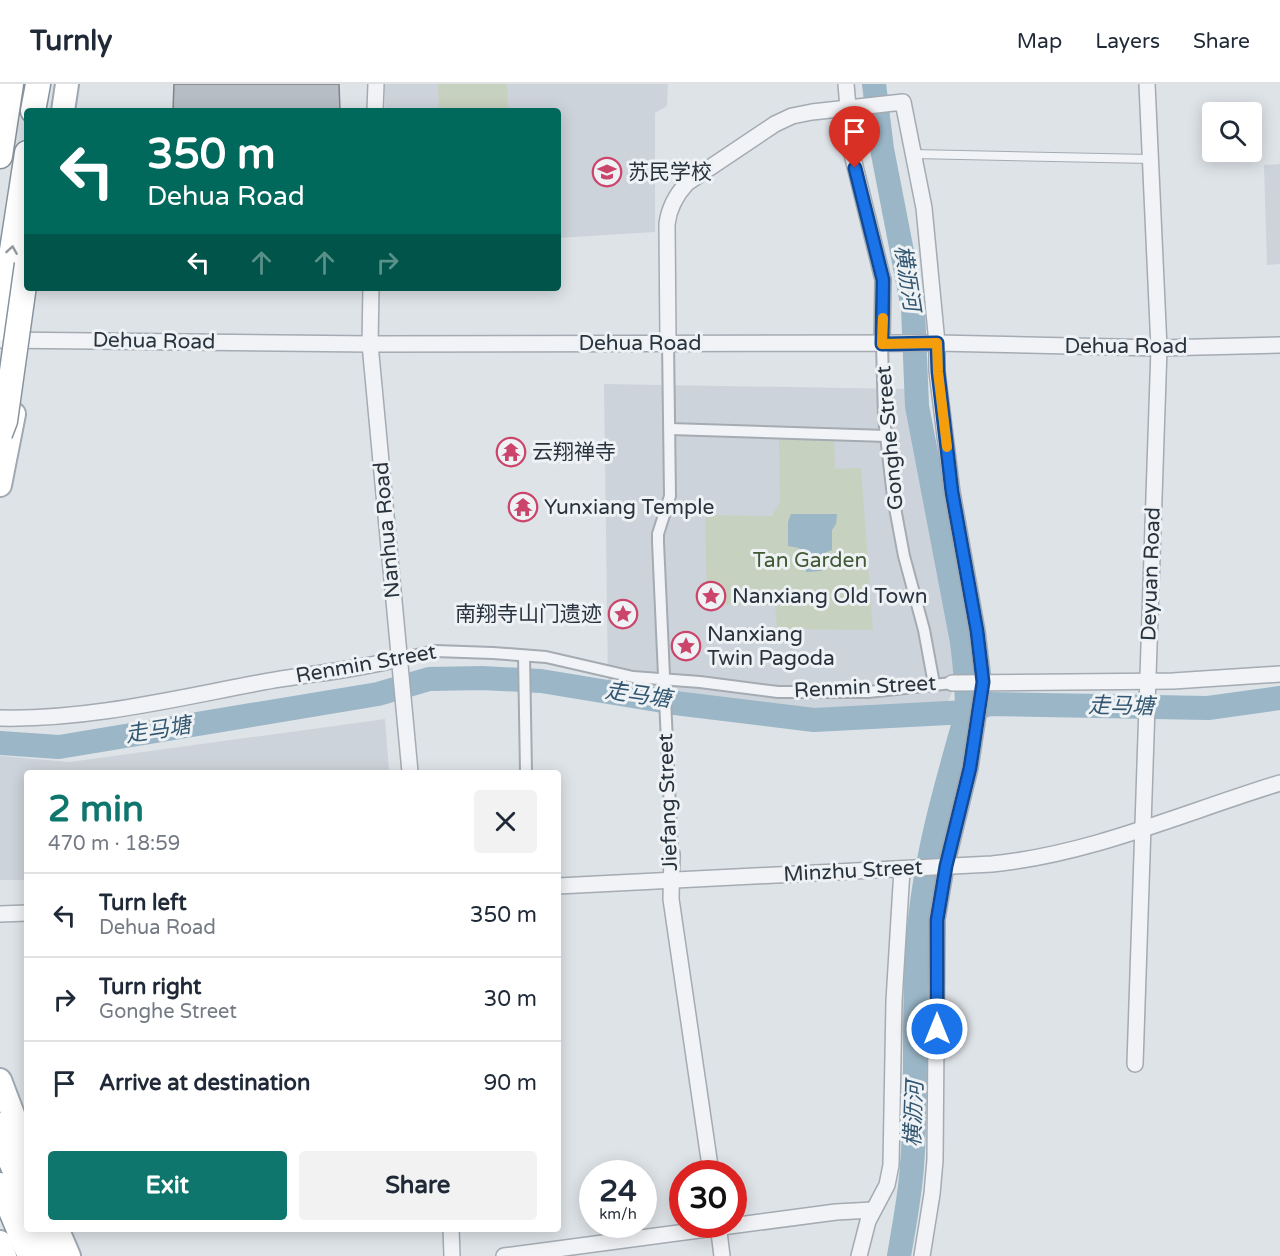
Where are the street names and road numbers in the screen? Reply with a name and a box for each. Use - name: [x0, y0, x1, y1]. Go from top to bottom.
- street label: Dehua Road: [92, 327, 216, 355]
- street label: Dehua Road: [579, 331, 701, 356]
- street label: Dehua Road: [1065, 334, 1187, 359]
- street label: Gonghe Street: [871, 365, 909, 511]
- street label: Nanhua Road: [369, 461, 405, 599]
- street label: Deyuan Road: [1136, 507, 1166, 641]
- street label: Renmin Street: [294, 639, 438, 689]
- street label: Renmin Street: [793, 671, 937, 703]
- street label: Jiefang Street: [653, 733, 683, 871]
- street label: Minzhu Street: [783, 855, 923, 887]

